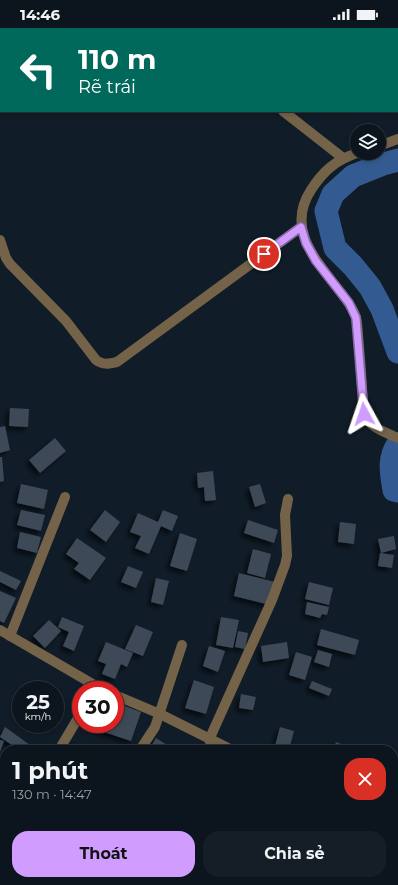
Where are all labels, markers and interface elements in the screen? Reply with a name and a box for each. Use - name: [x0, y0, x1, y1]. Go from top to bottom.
- text: 14:46: [20, 5, 60, 24]
- text: 110 m: [78, 42, 156, 76]
- icon: left: [12, 44, 64, 96]
- text: Rẽ trái: [78, 76, 136, 98]
- map controls: [350, 124, 386, 160]
- button: layers: [350, 124, 386, 160]
- pin: [247, 237, 281, 271]
- icon: arrive: [253, 243, 275, 265]
- position arrow: [343, 393, 385, 435]
- speed limit sign: 30: [72, 681, 124, 733]
- text: 25: [26, 690, 50, 714]
- text: km/h: [25, 710, 51, 723]
- text: 1 phút: [12, 756, 88, 785]
- button: close: [344, 758, 386, 800]
- text: 130 m · 14:47: [12, 786, 92, 802]
- button: Thoát: [12, 831, 195, 877]
- button: Chia sẻ: [203, 831, 386, 877]

